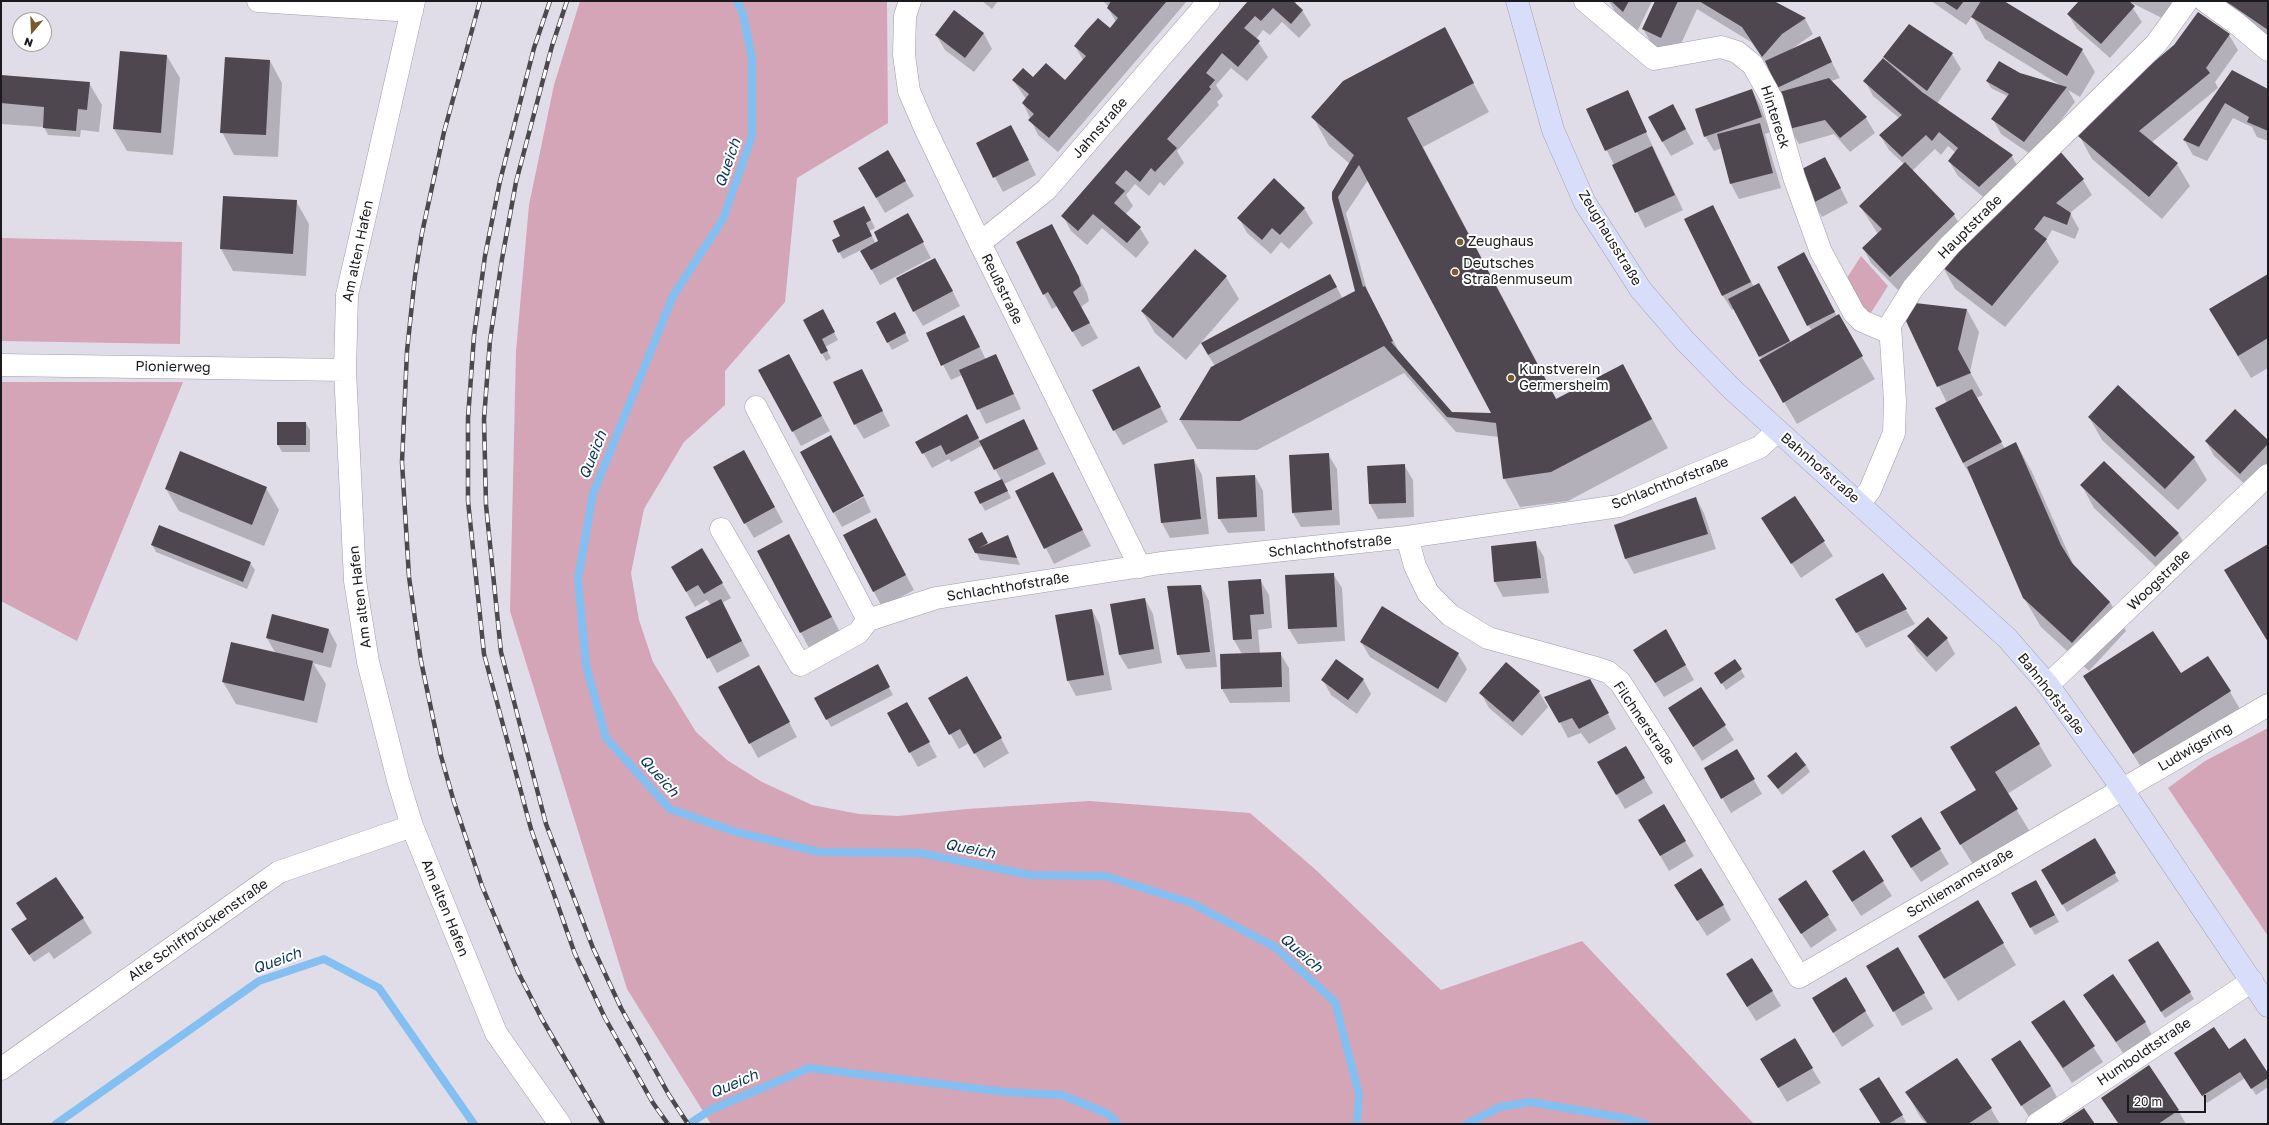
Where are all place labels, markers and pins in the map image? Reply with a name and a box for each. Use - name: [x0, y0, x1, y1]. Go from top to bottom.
- place label: Zeughaus: [1468, 234, 1534, 250]
- marker: Zeughaus: [1455, 237, 1465, 247]
- place label: Deutsches Straßenmuseum: [1463, 256, 1573, 288]
- marker: Deutsches Straßenmuseum: [1450, 267, 1460, 277]
- place label: Kunstverein Germersheim: [1519, 362, 1609, 394]
- marker: Kunstverein Germersheim: [1506, 373, 1516, 383]

